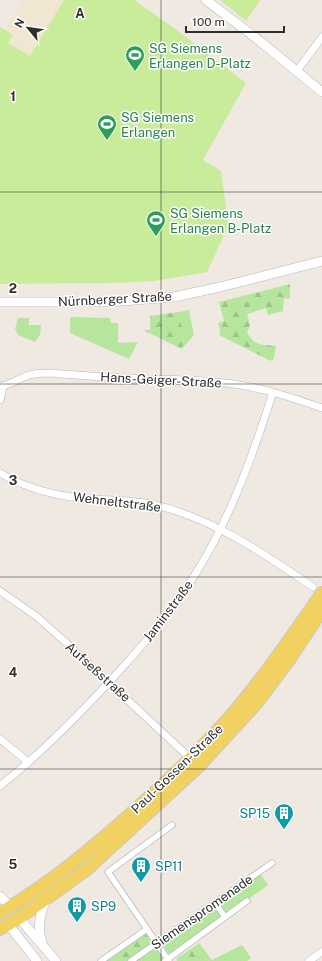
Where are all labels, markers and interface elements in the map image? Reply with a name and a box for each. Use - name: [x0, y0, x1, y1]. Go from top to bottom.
- text: A: [75, 6, 85, 21]
- north arrow: [8, 8, 48, 48]
- scale bar: [186, 8, 284, 34]
- text: 100 m: [192, 15, 225, 29]
- text: N: [12, 16, 27, 30]
- place label: SG Siemens Erlangen D-Platz: [149, 41, 251, 71]
- sports icon: SG Siemens Erlangen D-Platz: [124, 44, 146, 72]
- text: 1: [10, 89, 16, 104]
- place label: SG Siemens Erlangen: [121, 110, 194, 140]
- sports icon: SG Siemens Erlangen: [96, 113, 118, 141]
- place label: SG Siemens Erlangen B-Platz: [170, 206, 271, 236]
- sports icon: SG Siemens Erlangen B-Platz: [145, 209, 167, 237]
- text: 2: [9, 281, 17, 296]
- street label: Nürnberger Straße: [58, 289, 172, 309]
- street label: Hans-Geiger-Straße: [100, 369, 222, 391]
- text: 3: [9, 473, 18, 488]
- street label: Wehneltstraße: [72, 489, 162, 515]
- street label: Jaminstraße: [140, 577, 196, 645]
- street label: Aufseßstraße: [63, 639, 133, 705]
- text: 4: [9, 665, 18, 680]
- street label: Paul-Gossen-Straße: [128, 721, 226, 817]
- building icon: SP15: [273, 802, 295, 830]
- place label: SP15: [239, 806, 270, 821]
- building icon: SP11: [130, 855, 152, 883]
- text: 5: [9, 857, 18, 872]
- place label: SP11: [155, 859, 183, 874]
- street label: Siemenspromenade: [148, 871, 256, 953]
- building icon: SP9: [66, 895, 88, 923]
- place label: SP9: [91, 899, 116, 914]

